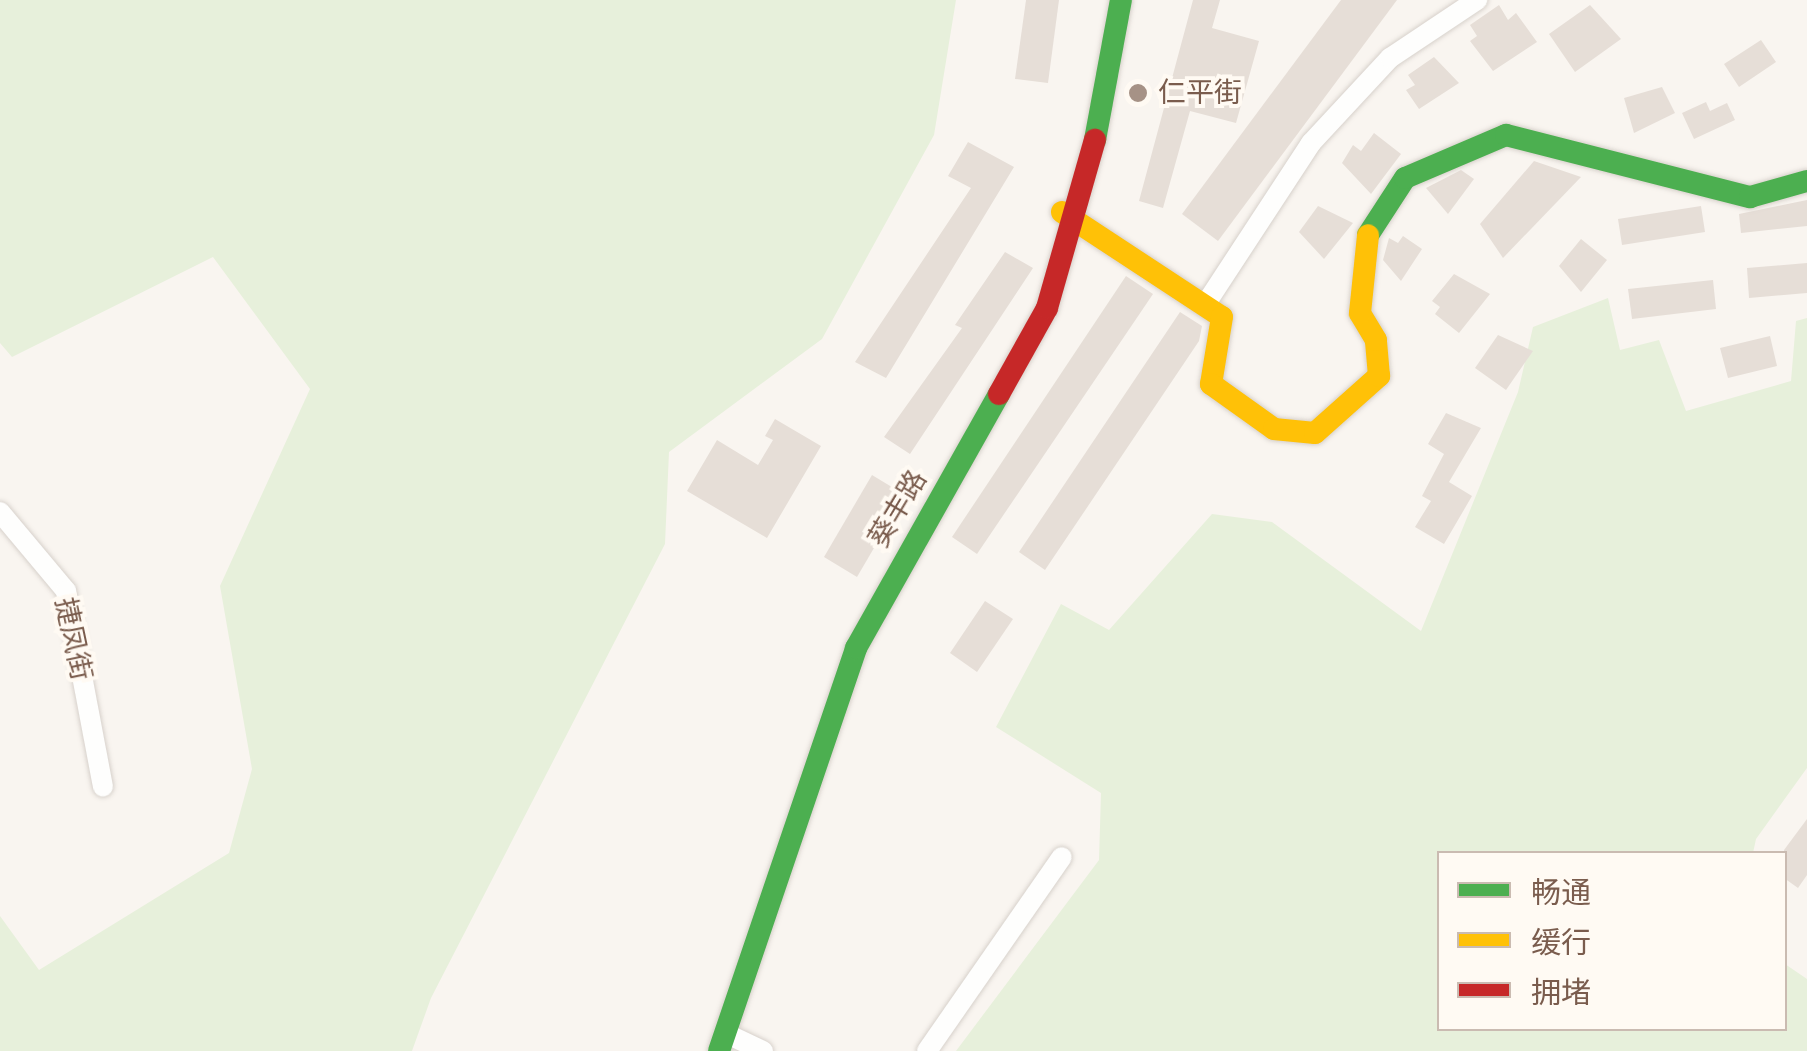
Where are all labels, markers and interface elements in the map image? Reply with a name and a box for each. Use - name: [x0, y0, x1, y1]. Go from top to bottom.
- place label: 仁平街: [1158, 76, 1242, 110]
- marker: 仁平街: [1127, 82, 1149, 104]
- street label: 葵丰路: [862, 464, 934, 554]
- street label: 捷凤街: [48, 594, 98, 684]
- legend: [1437, 851, 1787, 1031]
- text: 畅通: [1531, 873, 1591, 912]
- text: 缓行: [1531, 923, 1591, 962]
- text: 拥堵: [1531, 973, 1591, 1012]

